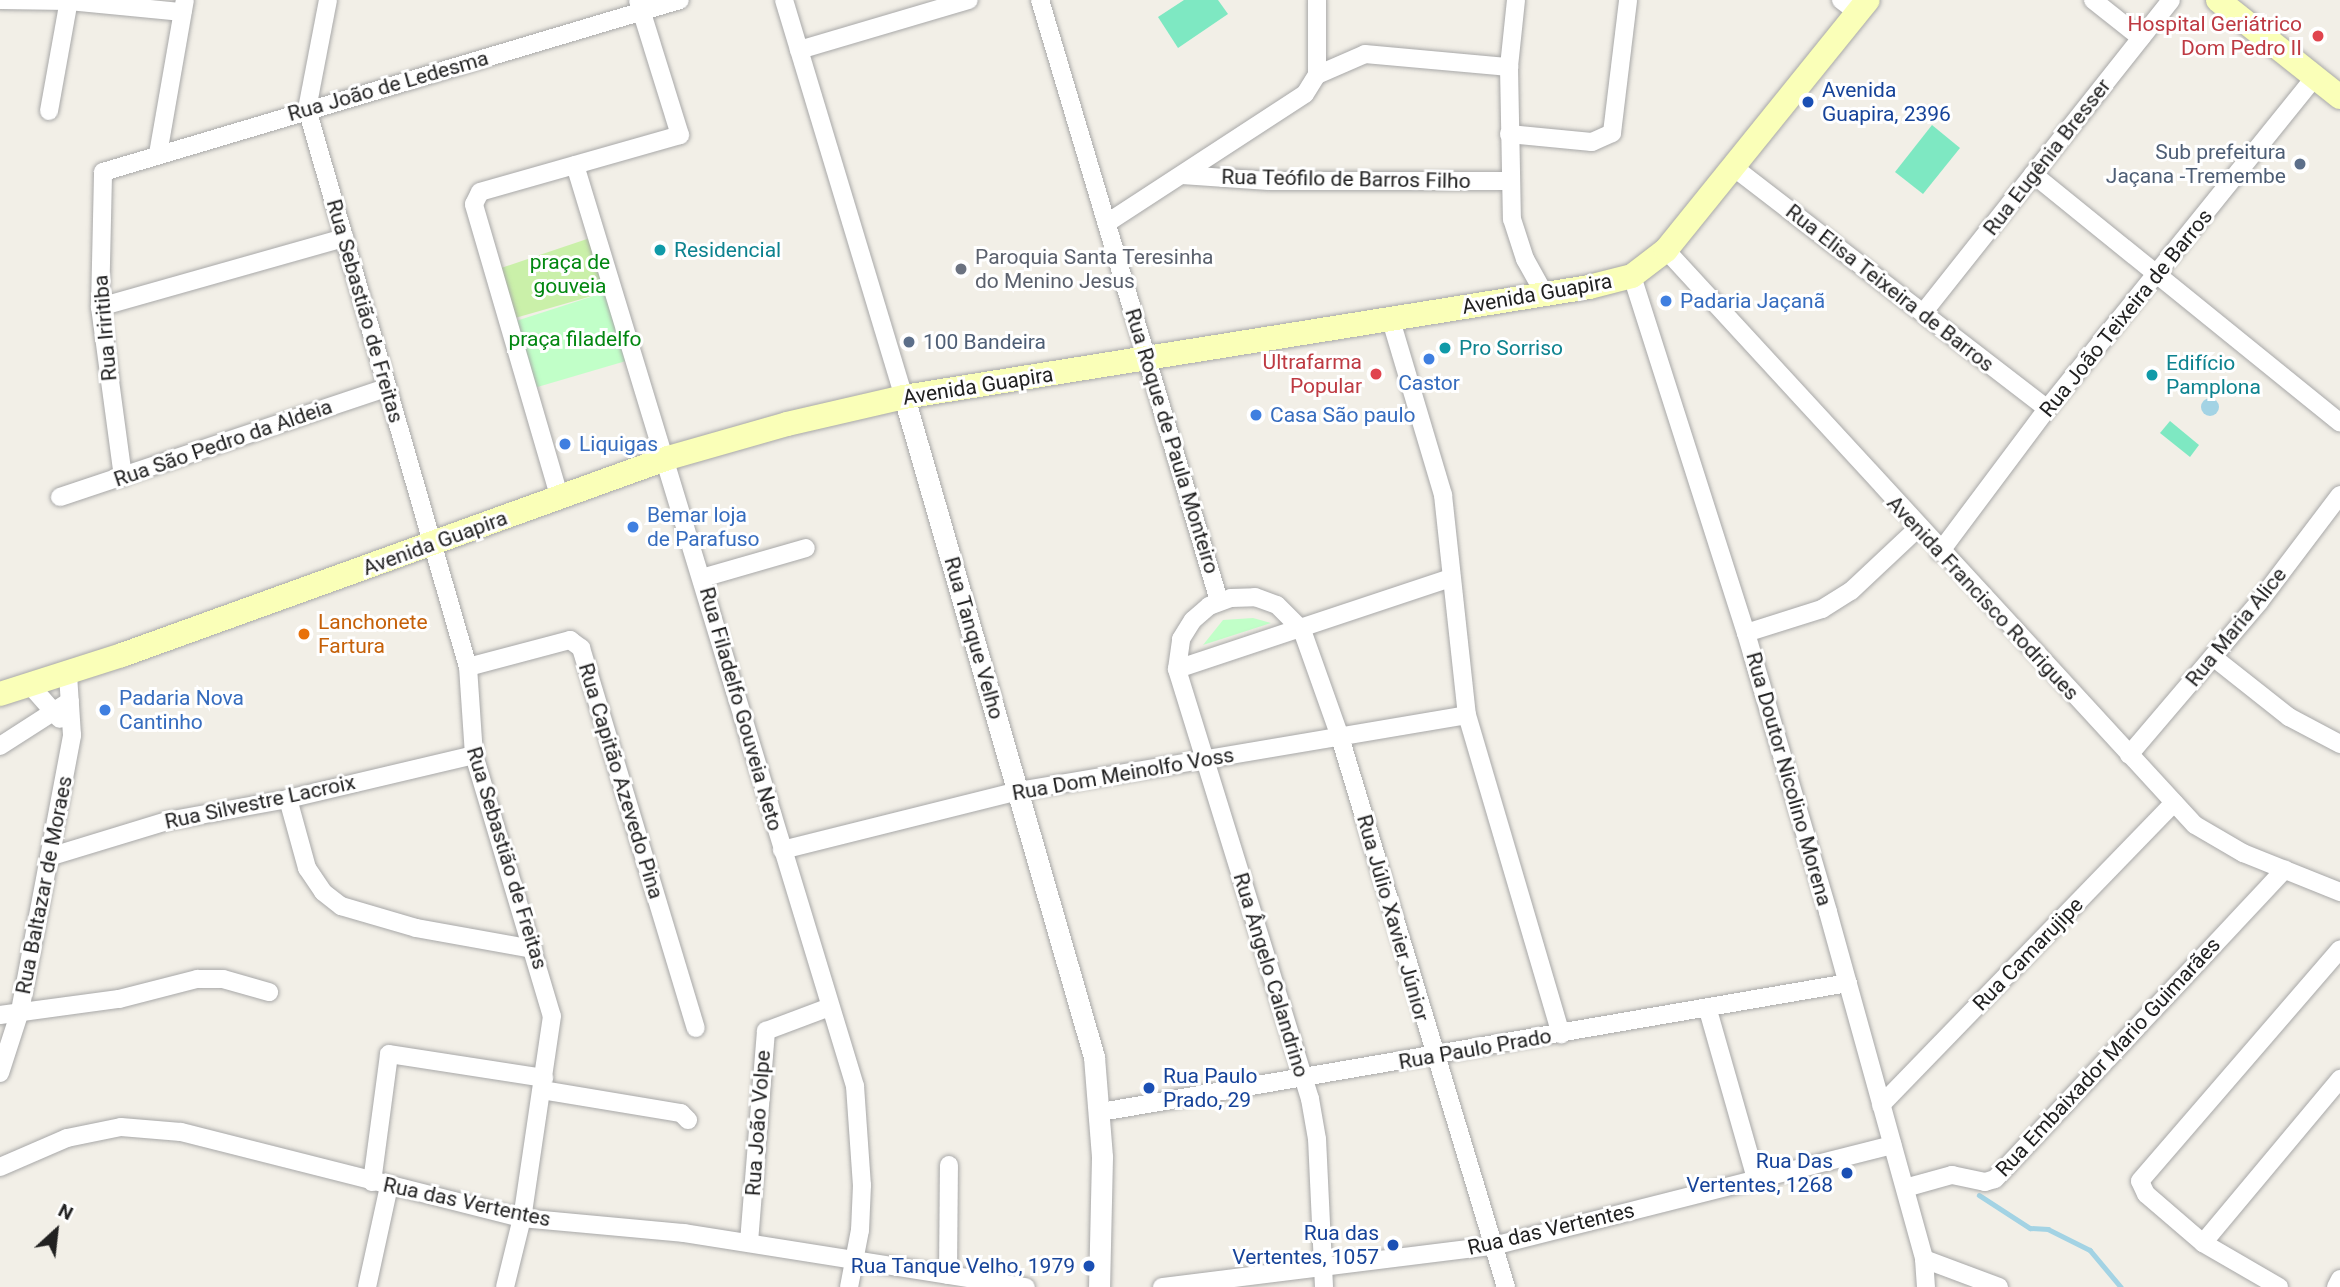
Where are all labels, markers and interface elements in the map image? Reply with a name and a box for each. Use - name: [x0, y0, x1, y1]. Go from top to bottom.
- place label: Hospital Geriátrico Dom Pedro II: [2128, 11, 2302, 61]
- marker: Hospital Geriátrico Dom Pedro II: [2308, 26, 2328, 46]
- street label: Rua João de Ledesma: [285, 45, 491, 127]
- street label: Rua Eugênia Bresser: [1978, 74, 2116, 240]
- place label: Avenida Guapira, 2396: [1822, 77, 1951, 127]
- marker: Avenida Guapira, 2396: [1800, 94, 1816, 110]
- place label: Sub prefeitura Jaçana -Tremembe: [2106, 139, 2286, 189]
- marker: Sub prefeitura Jaçana -Tremembe: [2292, 156, 2308, 172]
- street label: Rua Teófilo de Barros Filho: [1221, 164, 1471, 194]
- street label: Rua Sebastião de Freitas: [321, 196, 409, 426]
- street label: Rua Elisa Teixeira de Barros: [1781, 199, 1999, 377]
- street label: Rua João Teixeira de Barros: [2034, 204, 2218, 422]
- place label: Residencial: [674, 237, 781, 263]
- marker: Residencial: [652, 242, 668, 258]
- place label: Paroquia Santa Teresinha do Menino Jesus: [975, 244, 1214, 294]
- park label: praça de gouveia: [530, 249, 610, 299]
- marker: Paroquia Santa Teresinha do Menino Jesus: [953, 261, 969, 277]
- street label: Avenida Guapira: [1460, 268, 1614, 320]
- street label: Rua Iriritiba: [88, 274, 122, 382]
- place label: Padaria Jaçanã: [1680, 288, 1825, 314]
- marker: Padaria Jaçanã: [1658, 293, 1674, 309]
- street label: Rua Roque de Paula Monteiro: [1120, 305, 1224, 577]
- park label: praça filadelfo: [508, 326, 642, 352]
- place label: 100 Bandeira: [923, 329, 1046, 355]
- marker: 100 Bandeira: [901, 334, 917, 350]
- place label: Pro Sorriso: [1459, 335, 1563, 361]
- marker: Pro Sorriso: [1437, 340, 1453, 356]
- place label: Ultrafarma Popular: [1263, 349, 1362, 399]
- place label: Edifício Pamplona: [2166, 350, 2261, 400]
- marker: Castor: [1421, 351, 1437, 367]
- street label: Avenida Guapira: [901, 362, 1055, 410]
- marker: Ultrafarma Popular: [1368, 366, 1384, 382]
- marker: Edifício Pamplona: [2144, 367, 2160, 383]
- place label: Castor: [1398, 370, 1460, 396]
- street label: Rua São Pedro da Aldeia: [111, 394, 335, 492]
- place label: Casa São paulo: [1270, 402, 1416, 428]
- marker: Casa São paulo: [1248, 407, 1264, 423]
- place label: Liquigas: [579, 431, 658, 457]
- marker: Liquigas: [557, 436, 573, 452]
- street label: Avenida Francisco Rodrigues: [1882, 491, 2084, 705]
- place label: Bemar loja de Parafuso: [647, 502, 760, 552]
- street label: Avenida Guapira: [359, 505, 511, 581]
- marker: Bemar loja de Parafuso: [625, 519, 641, 535]
- street label: Rua Tanque Velho: [939, 554, 1009, 722]
- street label: Rua Maria Alice: [2180, 562, 2292, 692]
- street label: Rua Filadelfo Gouveia Neto: [694, 584, 788, 834]
- place label: Lanchonete Fartura: [318, 609, 428, 659]
- marker: Lanchonete Fartura: [296, 626, 312, 642]
- street label: Rua Doutor Nicolino Morena: [1741, 649, 1837, 909]
- street label: Rua Capitão Azevedo Pina: [573, 660, 669, 902]
- place label: Padaria Nova Cantinho: [119, 685, 244, 735]
- marker: Padaria Nova Cantinho: [97, 702, 113, 718]
- street label: Rua Dom Meinolfo Voss: [1010, 742, 1236, 806]
- street label: Rua Sebastião de Freitas: [461, 744, 553, 972]
- street label: Rua Silvestre Lacroix: [162, 769, 358, 835]
- street label: Rua Baltazar de Moraes: [10, 774, 78, 996]
- street label: Rua Júlio Xavier Júnior: [1351, 812, 1435, 1024]
- street label: Rua Ângelo Calandrino: [1228, 870, 1314, 1080]
- street label: Rua Camarujipe: [1968, 892, 2088, 1016]
- street label: Rua Embaixador Mario Guimarães: [1990, 932, 2226, 1182]
- street label: Rua Paulo Prado: [1397, 1023, 1553, 1075]
- street label: Rua João Volpe: [740, 1049, 776, 1197]
- place label: Rua Paulo Prado, 29: [1163, 1063, 1257, 1113]
- marker: Rua Paulo Prado, 29: [1141, 1080, 1157, 1096]
- place label: Rua Das Vertentes, 1268: [1686, 1148, 1833, 1198]
- marker: Rua Das Vertentes, 1268: [1839, 1165, 1855, 1181]
- street label: Rua das Vertentes: [381, 1172, 553, 1232]
- north arrow: [21, 1196, 91, 1266]
- street label: Rua das Vertentes: [1465, 1198, 1637, 1260]
- text: N: [55, 1199, 77, 1225]
- place label: Rua das Vertentes, 1057: [1232, 1220, 1379, 1270]
- marker: Rua das Vertentes, 1057: [1385, 1237, 1401, 1253]
- place label: Rua Tanque Velho, 1979: [850, 1253, 1075, 1279]
- marker: Rua Tanque Velho, 1979: [1081, 1258, 1097, 1274]

